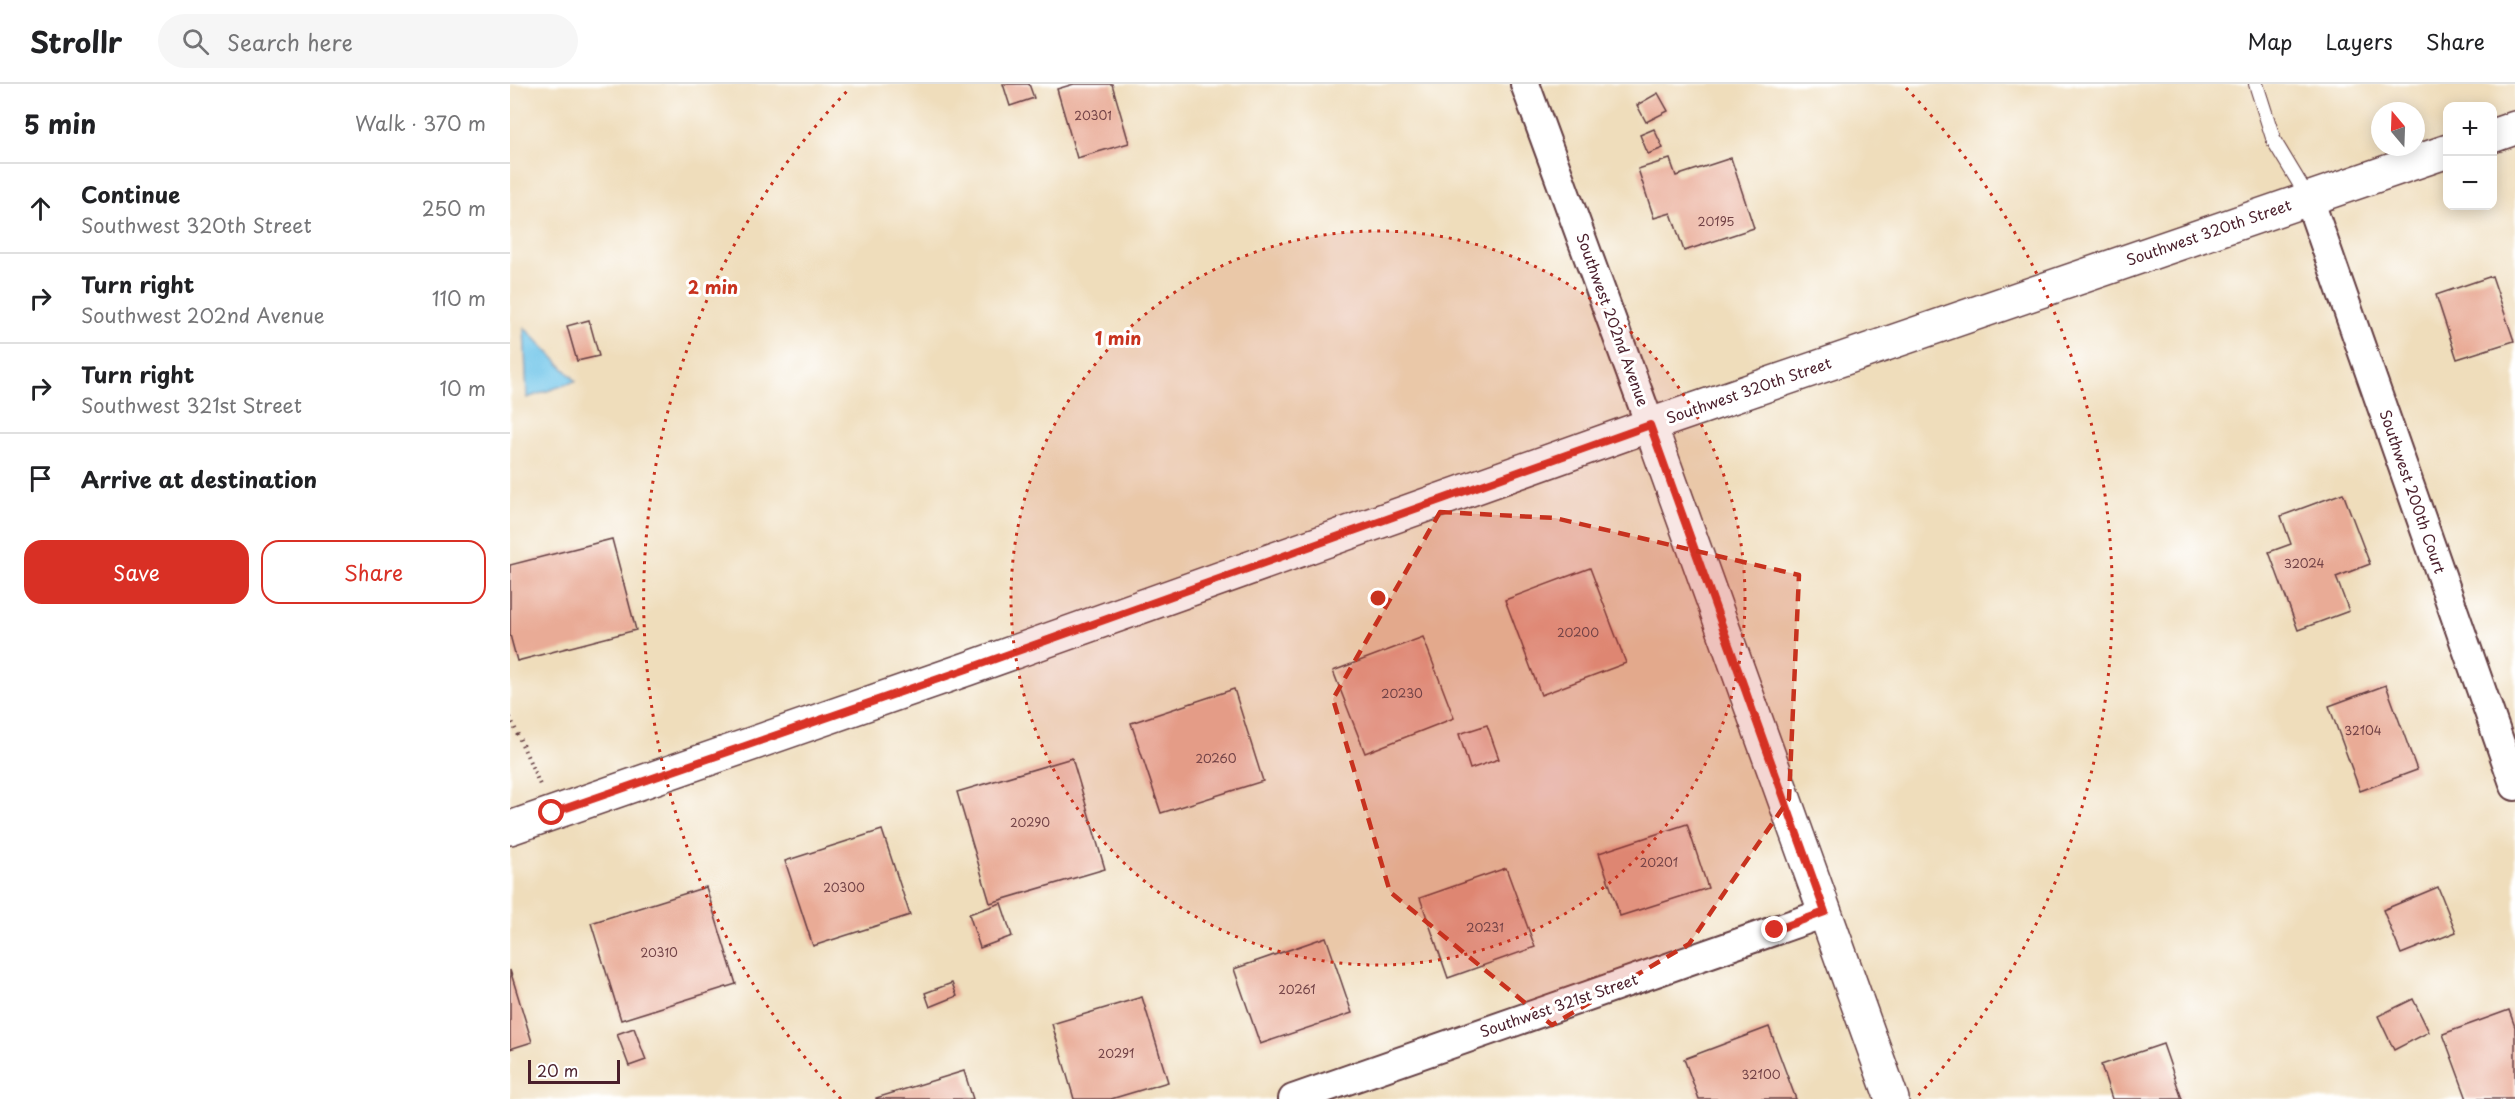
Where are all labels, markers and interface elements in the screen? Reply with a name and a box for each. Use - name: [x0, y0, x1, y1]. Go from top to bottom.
- search box: [158, 14, 578, 68]
- text: Strollr: [30, 20, 122, 63]
- icon: search: [179, 25, 212, 58]
- text: Search here: [227, 25, 353, 58]
- text: Map: [2248, 25, 2292, 57]
- text: Layers: [2325, 25, 2393, 57]
- text: Share: [2426, 25, 2485, 57]
- north arrow: [2371, 102, 2425, 156]
- map controls: [2443, 102, 2497, 210]
- button: +: [2443, 102, 2497, 156]
- text: 5 min: [24, 104, 96, 143]
- house number: 20301: [1074, 106, 1112, 124]
- text: Walk · 370 m: [355, 108, 486, 138]
- button: −: [2443, 156, 2497, 210]
- text: Continue: [81, 177, 180, 210]
- icon: ahead: [24, 192, 57, 225]
- text: 250 m: [422, 193, 486, 223]
- street label: Southwest 320th Street: [2123, 193, 2294, 271]
- text: Southwest 320th Street: [81, 210, 312, 240]
- house number: 20195: [1698, 212, 1734, 230]
- street label: Southwest 202nd Avenue: [1571, 230, 1655, 409]
- text: Turn right: [81, 267, 194, 300]
- text: 2 min: [688, 273, 738, 300]
- icon: right: [24, 282, 57, 315]
- text: 110 m: [432, 283, 486, 313]
- text: Southwest 202nd Avenue: [81, 300, 325, 330]
- text: 1 min: [1095, 324, 1141, 351]
- street label: Southwest 320th Street: [1663, 351, 1834, 429]
- text: Turn right: [81, 357, 194, 390]
- icon: right: [24, 372, 57, 405]
- text: 10 m: [439, 373, 486, 403]
- text: Southwest 321st Street: [81, 390, 302, 420]
- street label: Southwest 200th Court: [2375, 406, 2452, 577]
- icon: arrive: [24, 462, 57, 495]
- text: Arrive at destination: [81, 462, 317, 495]
- button: Save: [24, 540, 249, 604]
- button: Share: [261, 540, 486, 604]
- house number: 32024: [2284, 554, 2324, 572]
- centre of rings: [1368, 588, 1388, 608]
- house number: 20200: [1557, 623, 1599, 641]
- house number: 20230: [1381, 684, 1423, 702]
- house number: 32104: [2344, 721, 2382, 739]
- house number: 20260: [1195, 749, 1237, 767]
- route start: [538, 799, 564, 825]
- house number: 20290: [1010, 813, 1050, 831]
- house number: 20201: [1640, 853, 1678, 871]
- house number: 20300: [823, 878, 865, 896]
- route end: [1761, 916, 1787, 942]
- house number: 20231: [1466, 918, 1504, 936]
- house number: 20310: [640, 943, 678, 961]
- street label: Southwest 321st Street: [1476, 967, 1641, 1042]
- house number: 20261: [1278, 980, 1316, 998]
- house number: 20291: [1098, 1044, 1134, 1062]
- scale bar: [528, 1057, 620, 1084]
- text: 20 m: [537, 1058, 578, 1082]
- house number: 32100: [1741, 1065, 1781, 1083]

